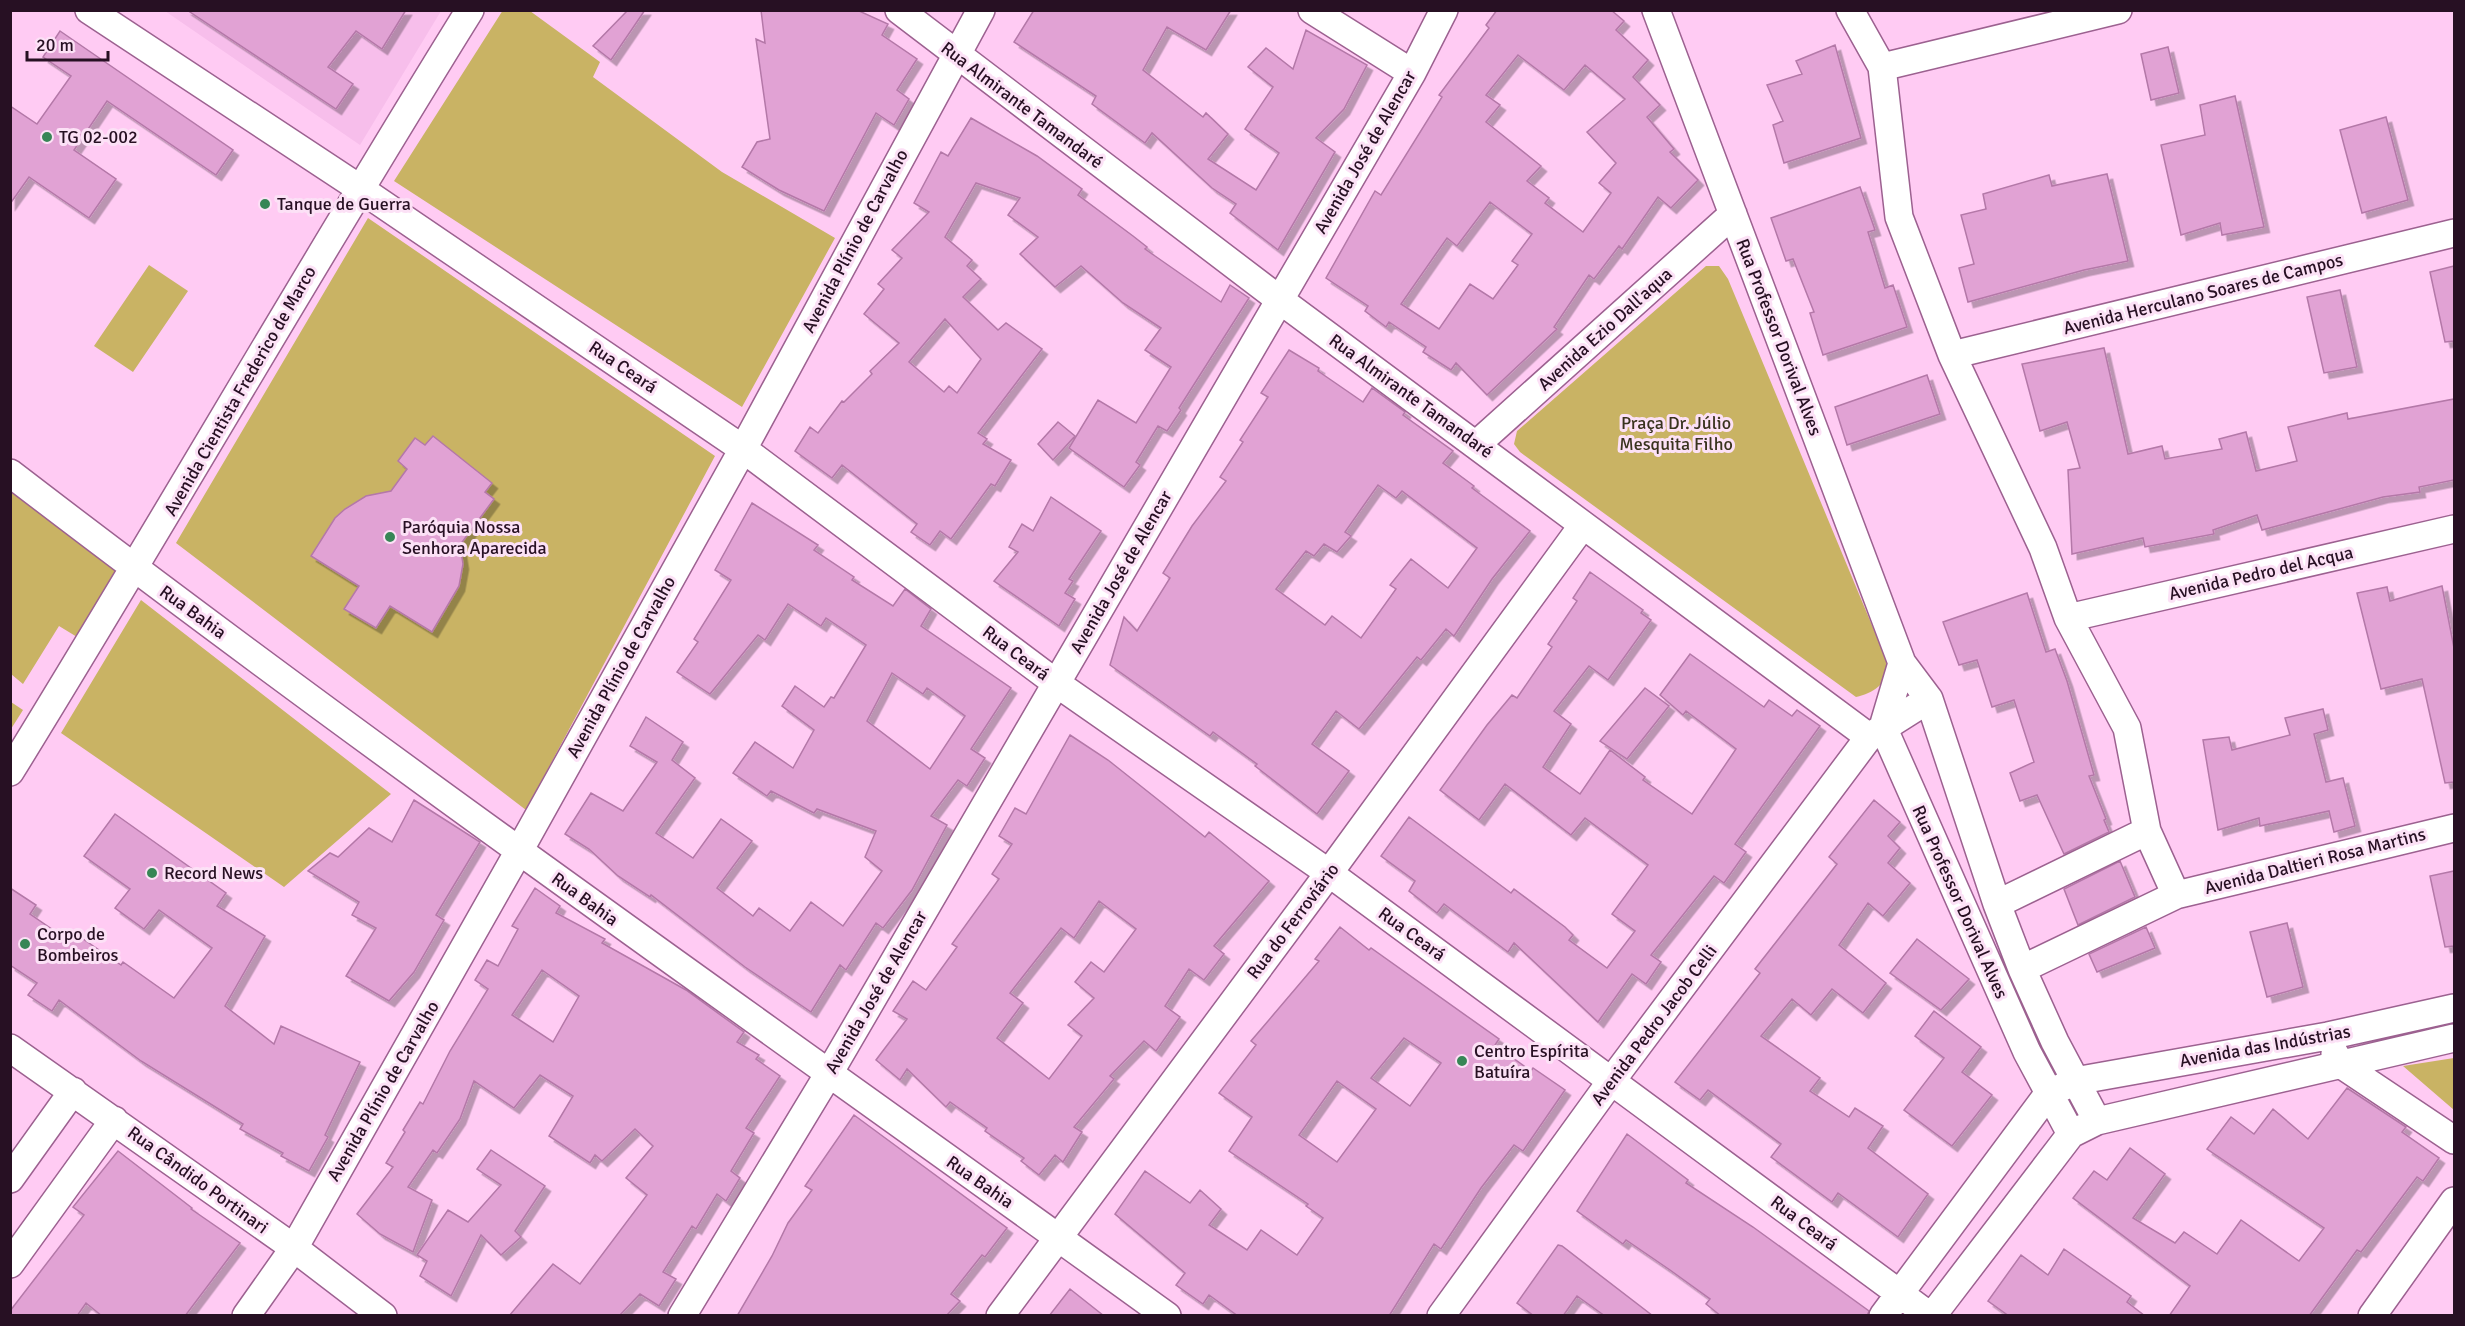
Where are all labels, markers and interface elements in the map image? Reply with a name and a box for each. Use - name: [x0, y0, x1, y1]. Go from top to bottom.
- scale bar: [27, 24, 108, 62]
- text: 20 m: [36, 34, 74, 56]
- street label: Rua Almirante Tamandaré: [937, 37, 1107, 173]
- street label: Avenida José de Alencar: [1309, 66, 1421, 238]
- place label: TG 02-002: [59, 126, 138, 148]
- marker: TG 02-002: [40, 130, 54, 144]
- street label: Avenida Plínio de Carvalho: [797, 146, 913, 336]
- place label: Tanque de Guerra: [277, 193, 411, 215]
- marker: Tanque de Guerra: [258, 197, 272, 211]
- street label: Rua Professor Dorival Alves: [1731, 235, 1827, 439]
- street label: Avenida Herculano Soares de Campos: [2061, 249, 2345, 339]
- street label: Avenida Cientista Frederico de Marco: [159, 262, 321, 520]
- street label: Avenida Ezio Dall'aqua: [1533, 263, 1677, 395]
- street label: Rua Almirante Tamandaré: [1325, 329, 1497, 463]
- street label: Rua Ceará: [585, 336, 661, 398]
- park label: Praça Dr. Júlio Mesquita Filho: [1619, 412, 1733, 455]
- street label: Avenida José de Alencar: [1065, 486, 1177, 658]
- place label: Paróquia Nossa Senhora Aparecida: [402, 516, 547, 559]
- marker: Paróquia Nossa Senhora Aparecida: [383, 530, 397, 544]
- street label: Avenida Pedro del Acqua: [2167, 541, 2355, 605]
- street label: Avenida Plínio de Carvalho: [562, 572, 680, 762]
- street label: Rua Bahia: [155, 580, 231, 644]
- street label: Rua Ceará: [978, 621, 1054, 685]
- street label: Rua Professor Dorival Alves: [1907, 802, 2013, 1002]
- street label: Avenida Daltieri Rosa Martins: [2202, 823, 2428, 899]
- street label: Rua do Ferroviário: [1242, 859, 1344, 983]
- place label: Record News: [164, 862, 263, 884]
- marker: Record News: [145, 866, 159, 880]
- street label: Rua Bahia: [547, 867, 623, 931]
- street label: Rua Ceará: [1374, 902, 1450, 966]
- street label: Avenida José de Alencar: [820, 906, 932, 1078]
- place label: Corpo de Bombeiros: [37, 923, 119, 966]
- marker: Corpo de Bombeiros: [18, 937, 32, 951]
- street label: Avenida Pedro Jacob Celli: [1586, 940, 1722, 1110]
- street label: Avenida Plínio de Carvalho: [322, 997, 444, 1185]
- street label: Avenida das Indústrias: [2178, 1020, 2352, 1072]
- place label: Centro Espírita Batuíra: [1474, 1040, 1589, 1083]
- marker: Centro Espírita Batuíra: [1455, 1054, 1469, 1068]
- street label: Rua Cândido Portinari: [123, 1122, 273, 1238]
- street label: Rua Bahia: [942, 1151, 1018, 1213]
- street label: Rua Ceará: [1766, 1191, 1842, 1255]

